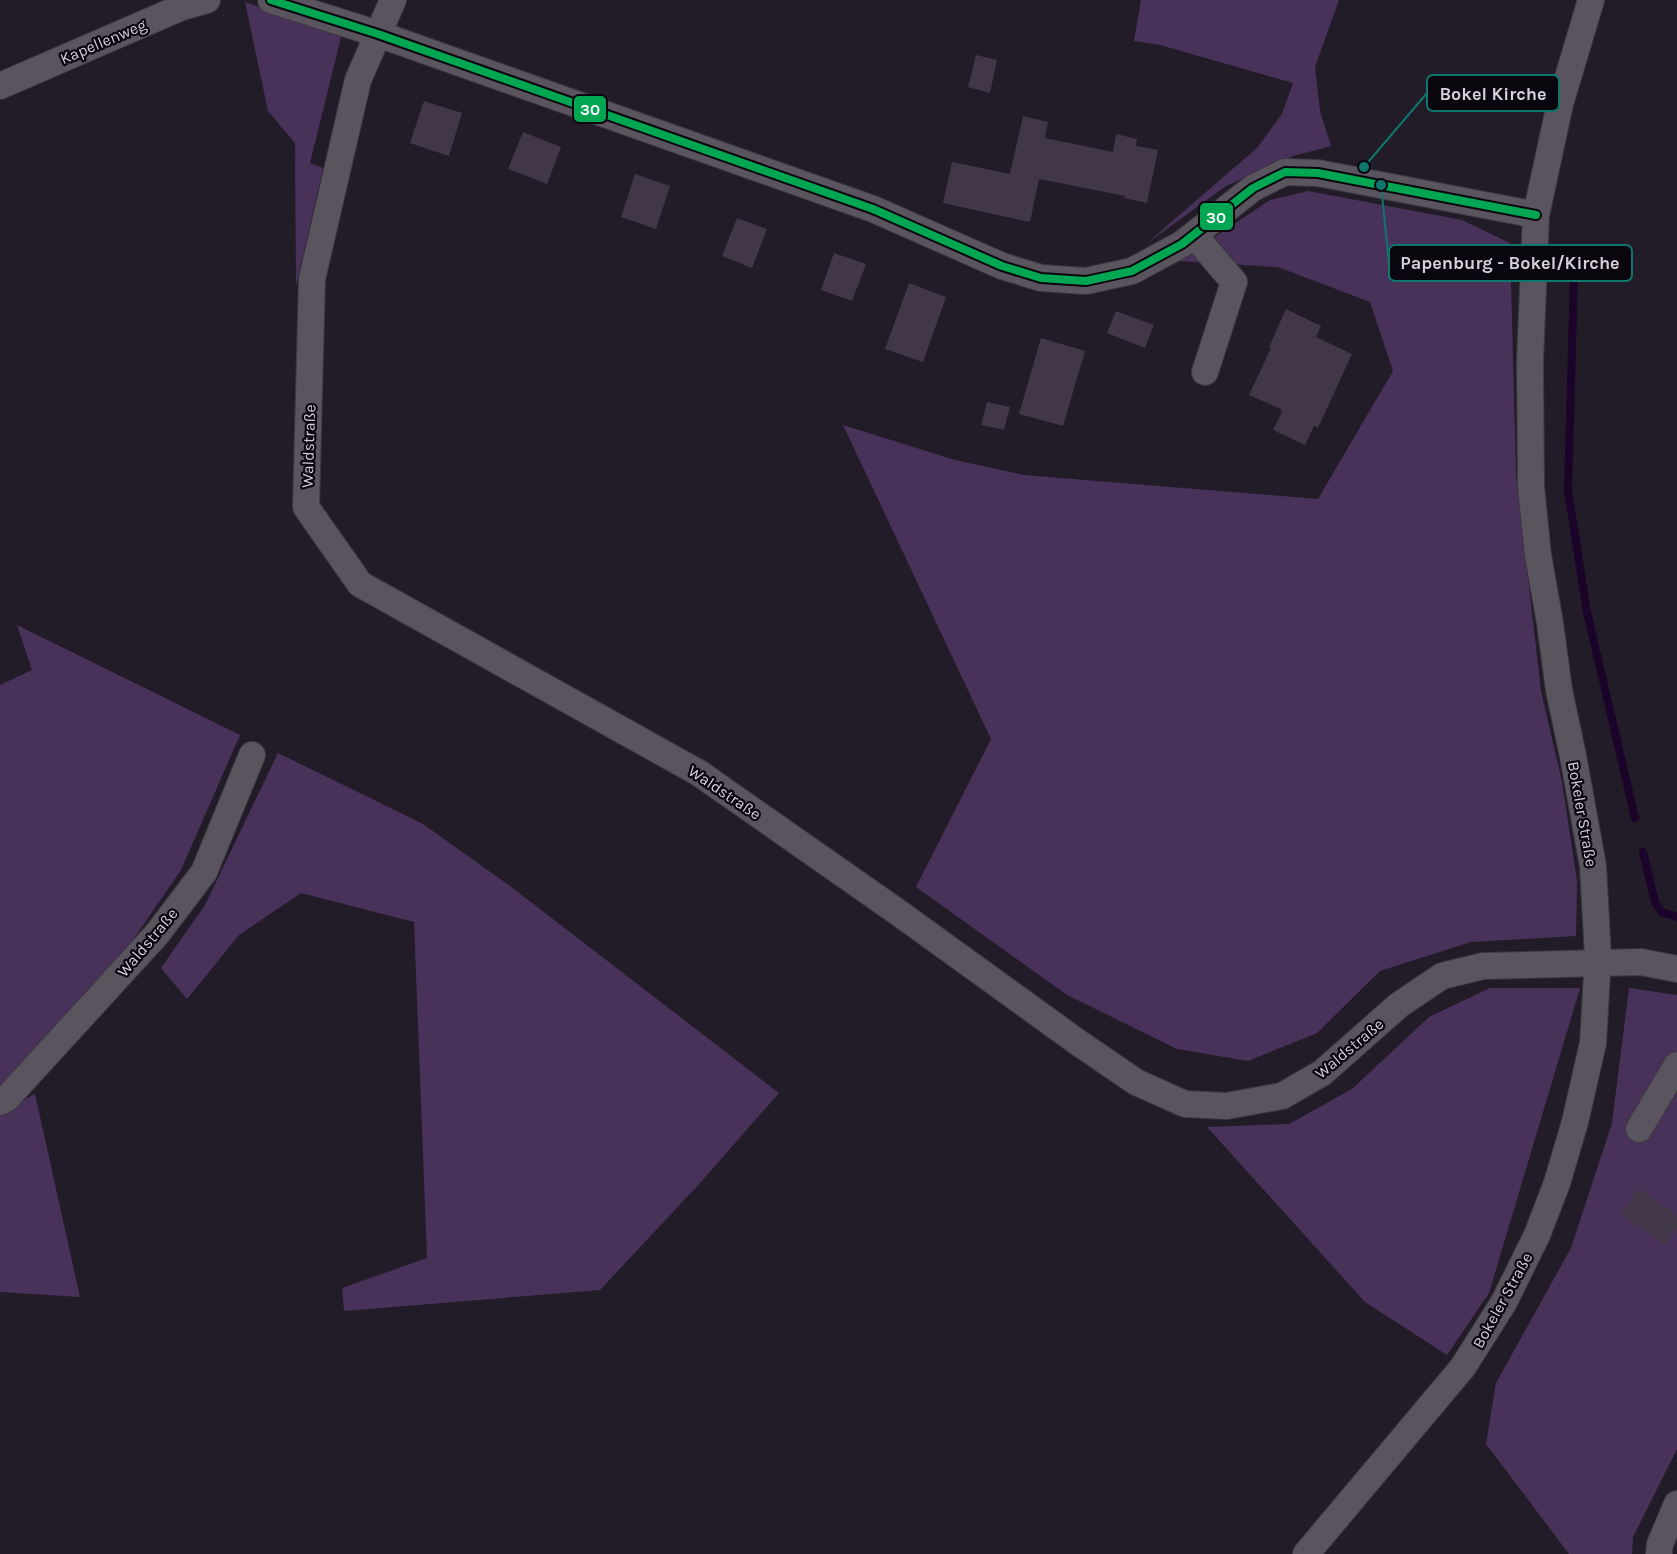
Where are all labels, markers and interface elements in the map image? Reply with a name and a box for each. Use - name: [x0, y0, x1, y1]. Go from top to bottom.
- street label: Kapellenweg: [57, 15, 149, 68]
- callout: Bokel Kirche: [1427, 75, 1559, 111]
- text: Bokel Kirche: [1439, 83, 1547, 105]
- line badge: 30: [573, 95, 607, 123]
- text: 30: [580, 100, 600, 119]
- line badge: 30: [1199, 202, 1234, 231]
- text: 30: [1206, 208, 1226, 227]
- callout: Papenburg - Bokel/Kirche: [1389, 245, 1632, 281]
- text: Papenburg - Bokel/Kirche: [1400, 252, 1620, 274]
- street label: Waldstraße: [298, 404, 319, 488]
- street label: Bokeler Straße: [1564, 760, 1601, 868]
- street label: Waldstraße: [685, 761, 765, 824]
- street label: Waldstraße: [113, 904, 182, 980]
- street label: Waldstraße: [1311, 1014, 1387, 1083]
- street label: Bokeler Straße: [1468, 1249, 1537, 1351]

